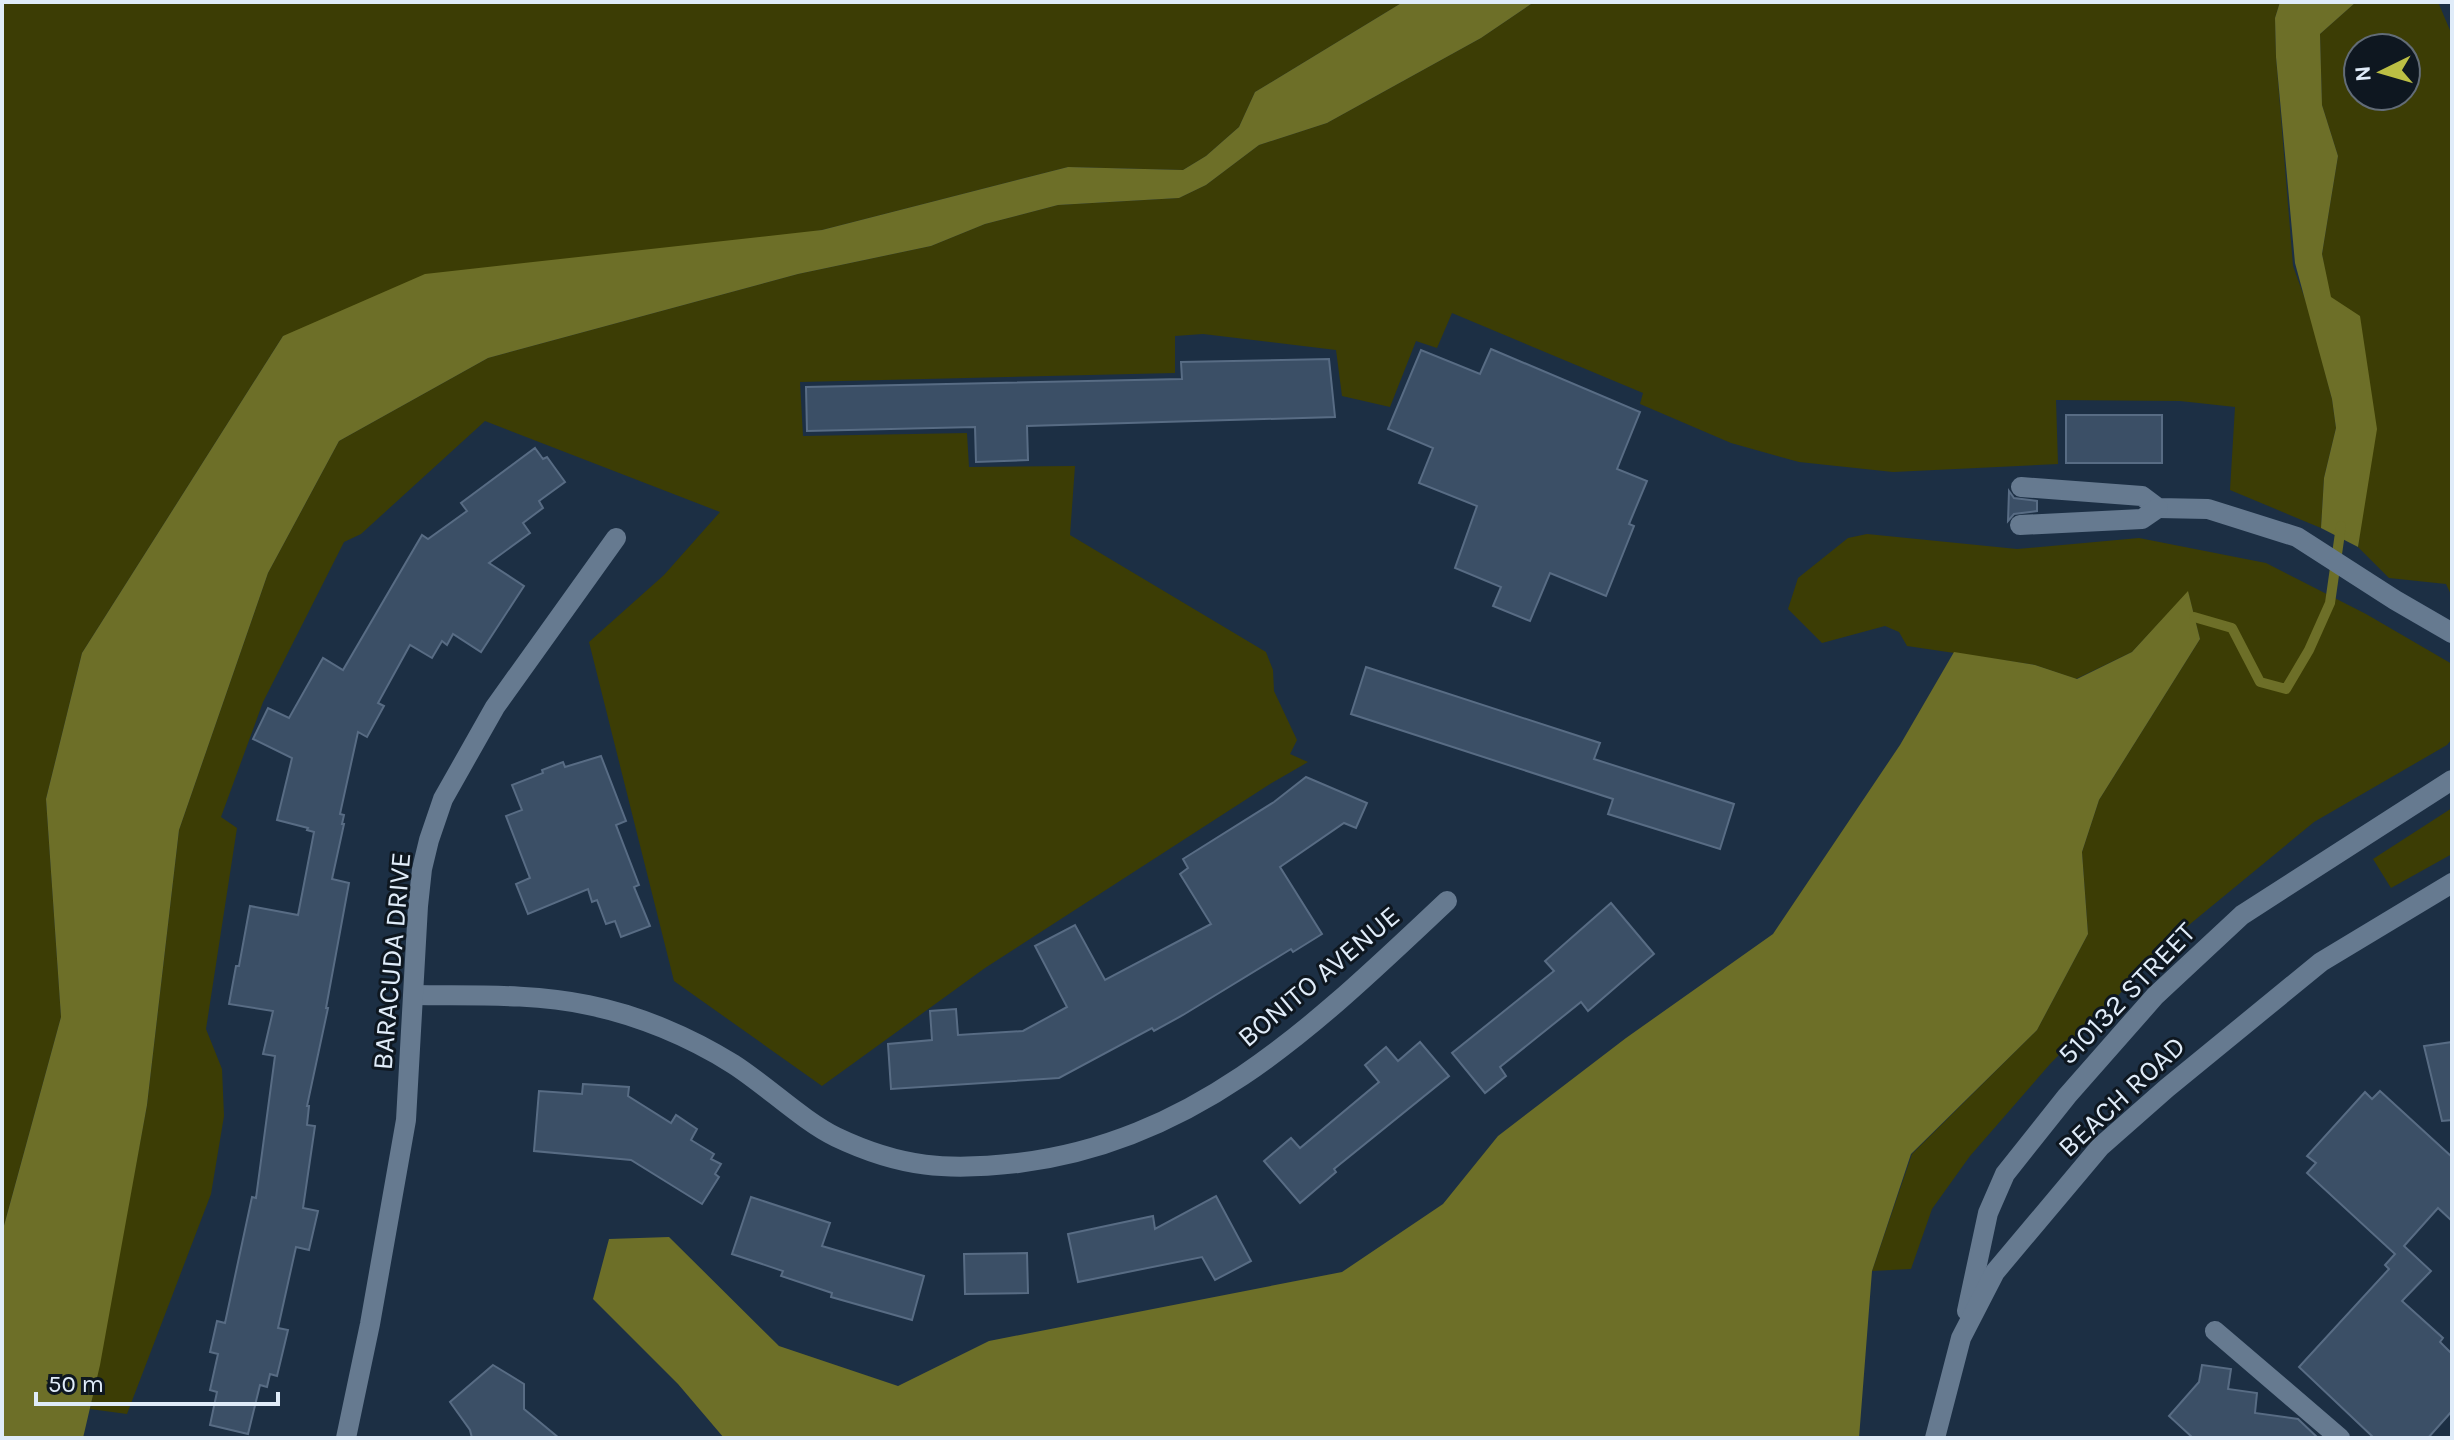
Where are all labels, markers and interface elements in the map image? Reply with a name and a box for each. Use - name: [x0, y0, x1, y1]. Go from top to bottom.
- north arrow: [2342, 32, 2422, 112]
- text: N: [2349, 65, 2377, 83]
- street label: BARACUDA DRIVE: [366, 851, 417, 1071]
- street label: BONITO AVENUE: [1231, 899, 1406, 1054]
- street label: 510132 STREET: [2051, 916, 2202, 1071]
- street label: BEACH ROAD: [2051, 1029, 2192, 1164]
- scale bar: [36, 1356, 278, 1406]
- text: 50 m: [48, 1370, 104, 1398]

